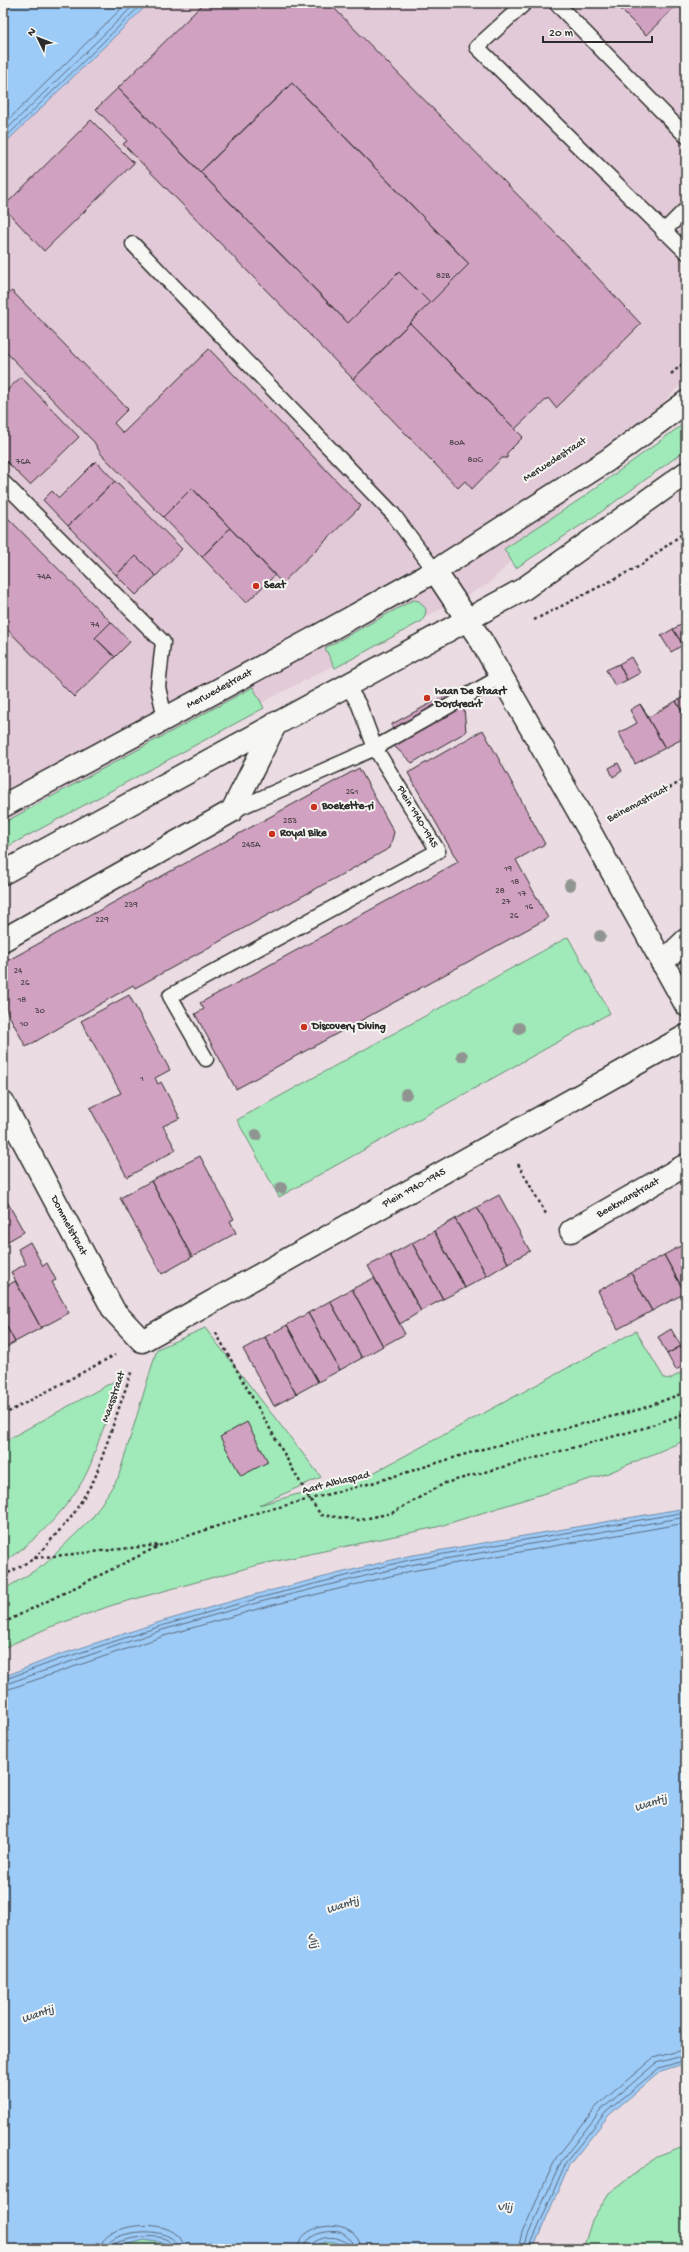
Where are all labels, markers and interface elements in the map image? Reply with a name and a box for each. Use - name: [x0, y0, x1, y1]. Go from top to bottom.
- north arrow: [18, 18, 58, 58]
- scale bar: [543, 18, 652, 44]
- text: N: [25, 26, 39, 39]
- text: 20 m: [549, 27, 574, 41]
- house number: 82B: [436, 271, 450, 282]
- street label: Merwedestraat: [521, 434, 590, 485]
- house number: 80A: [449, 438, 465, 449]
- house number: 80C: [468, 455, 484, 466]
- house number: 76A: [15, 457, 31, 468]
- house number: 74A: [36, 572, 52, 583]
- place label: Seat: [264, 579, 287, 592]
- marker: Seat: [251, 581, 261, 591]
- house number: 74: [90, 620, 100, 631]
- street label: Merwedestraat: [185, 666, 256, 712]
- place label: haan De Staart Dordrecht: [434, 685, 508, 711]
- marker: haan De Staart Dordrecht: [422, 693, 432, 703]
- street label: Beinemastraat: [604, 782, 672, 826]
- street label: Plein 1940-1945: [393, 783, 440, 850]
- house number: 261: [346, 787, 359, 798]
- place label: Boekette-ri: [321, 800, 375, 813]
- marker: Boekette-ri: [309, 802, 319, 812]
- house number: 253: [283, 816, 297, 827]
- place label: Royal Bike: [279, 828, 328, 840]
- marker: Royal Bike: [267, 829, 277, 839]
- house number: 245A: [242, 840, 261, 851]
- house number: 19: [503, 864, 513, 875]
- house number: 18: [510, 877, 519, 888]
- house number: 28: [495, 886, 505, 897]
- house number: 17: [517, 889, 526, 900]
- house number: 27: [501, 897, 511, 908]
- house number: 239: [124, 900, 138, 911]
- house number: 16: [524, 902, 534, 913]
- house number: 26: [510, 911, 519, 922]
- house number: 229: [95, 915, 109, 926]
- house number: 24: [14, 966, 23, 977]
- house number: 26: [21, 978, 30, 989]
- house number: 18: [17, 995, 26, 1006]
- house number: 30: [34, 1006, 45, 1017]
- house number: 10: [19, 1019, 28, 1030]
- place label: Discovery Diving: [311, 1021, 387, 1034]
- marker: Discovery Diving: [299, 1022, 309, 1032]
- house number: 1: [139, 1074, 144, 1085]
- street label: Plein 1940-1945: [380, 1166, 448, 1211]
- street label: Beekmanstraat: [594, 1175, 663, 1221]
- street label: Dommelstraat: [47, 1193, 90, 1259]
- street label: Maasstraat: [100, 1369, 129, 1424]
- street label: Aart Alblaspad: [301, 1468, 372, 1497]
- water label: Wantij: [633, 1792, 670, 1816]
- water label: Wantij: [325, 1894, 362, 1918]
- water label: Vlij: [303, 1931, 322, 1951]
- water label: Wantij: [20, 2003, 57, 2027]
- water label: Vlij: [497, 2201, 513, 2215]

